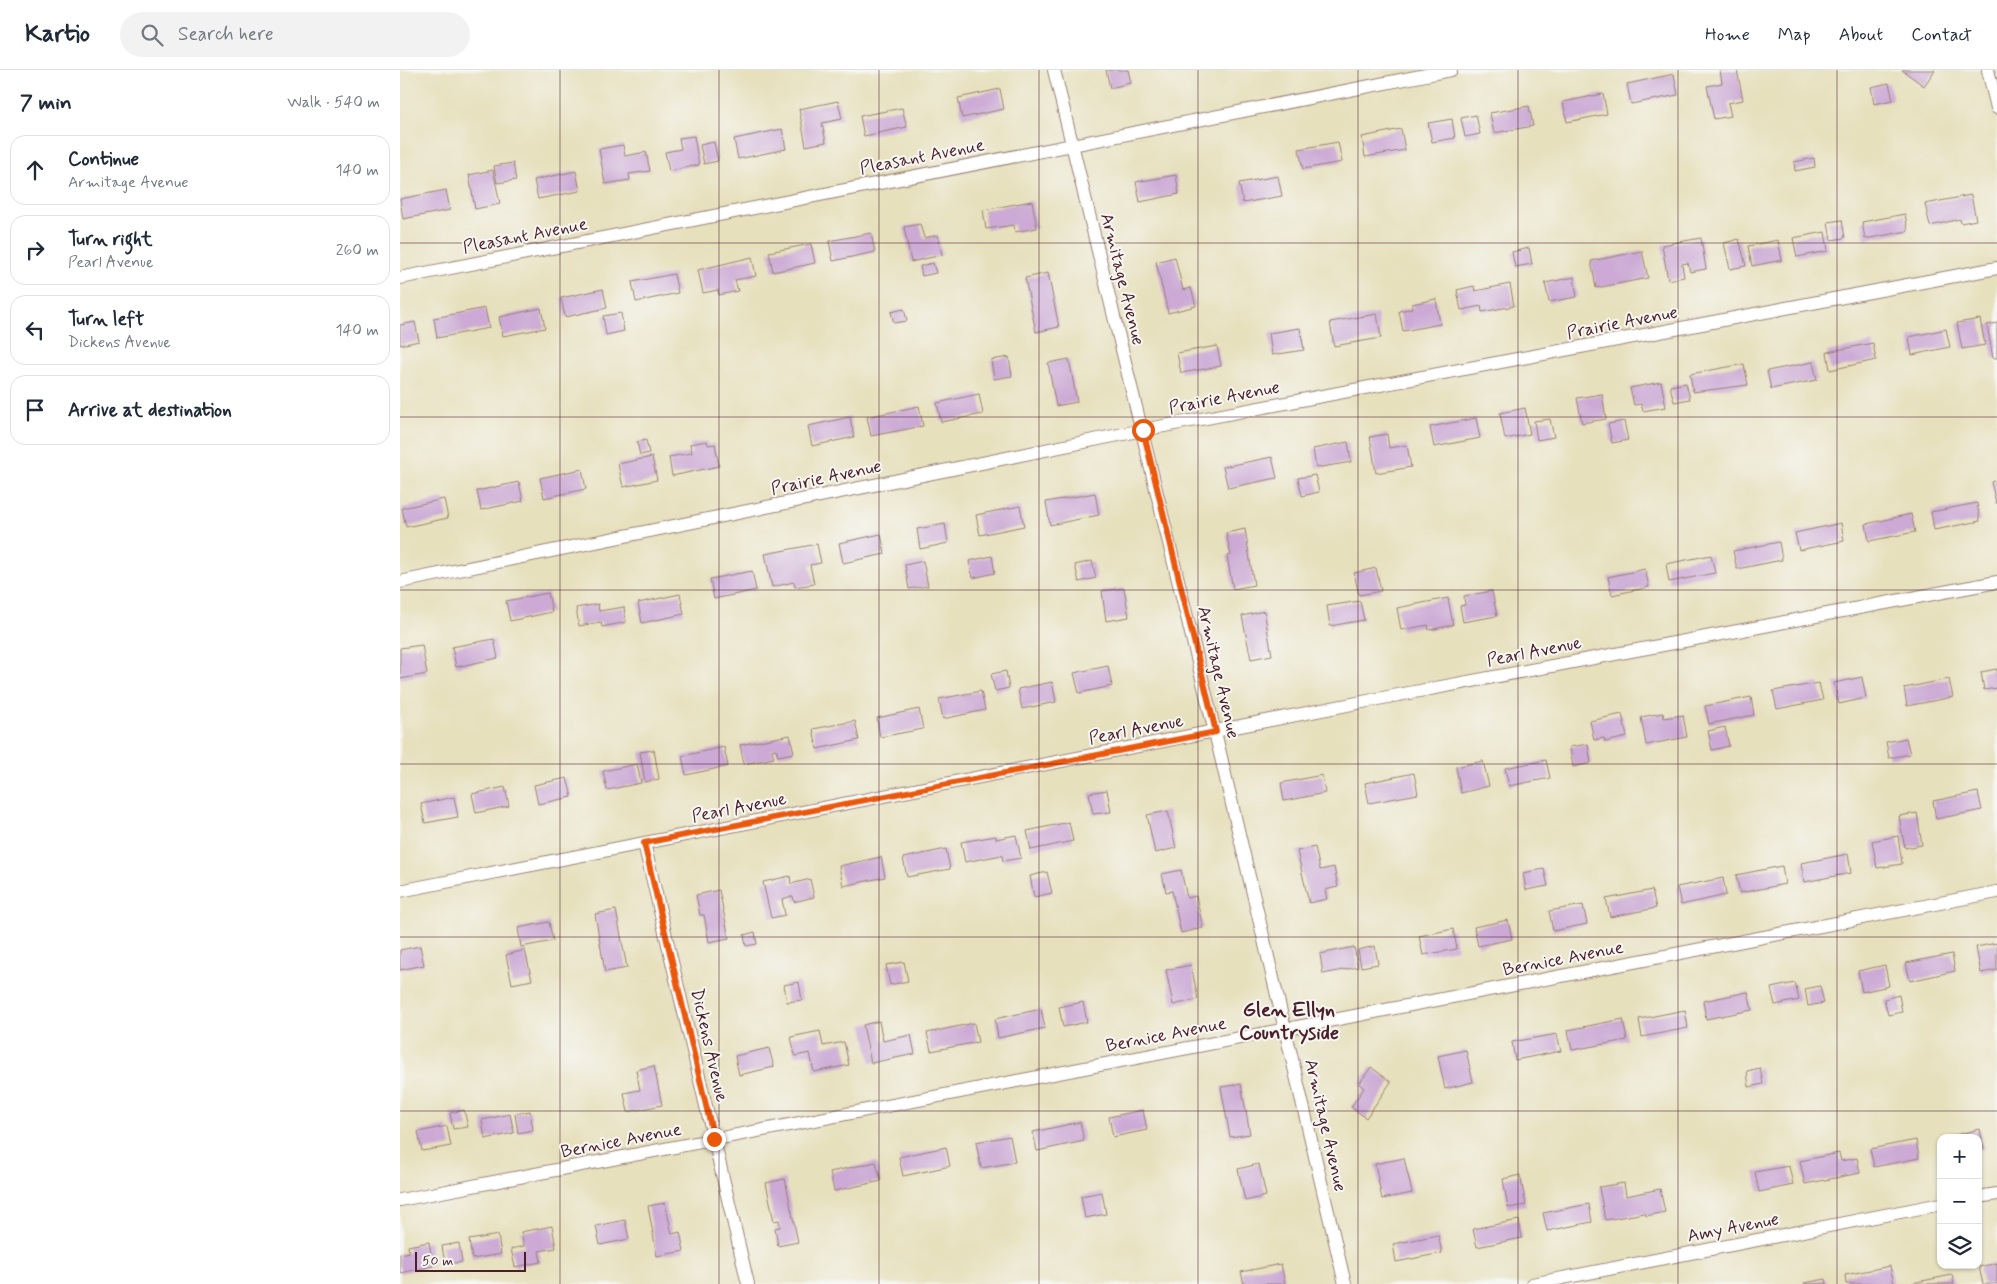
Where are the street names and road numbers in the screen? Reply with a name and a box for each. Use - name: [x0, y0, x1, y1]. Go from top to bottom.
- street label: Pleasant Avenue: [858, 133, 987, 181]
- street label: Armitage Avenue: [1094, 211, 1150, 348]
- street label: Pleasant Avenue: [461, 212, 590, 260]
- street label: Prairie Avenue: [1565, 300, 1680, 345]
- street label: Prairie Avenue: [1167, 375, 1282, 420]
- street label: Prairie Avenue: [769, 455, 884, 501]
- street label: Armitage Avenue: [1191, 604, 1245, 741]
- street label: Pearl Avenue: [1485, 631, 1584, 673]
- street label: Pearl Avenue: [1087, 709, 1186, 751]
- street label: Pearl Avenue: [690, 787, 789, 829]
- street label: Bernice Avenue: [1501, 935, 1626, 982]
- street label: Dickens Avenue: [684, 986, 734, 1104]
- street label: Bernice Avenue: [1104, 1011, 1229, 1058]
- street label: Armitage Avenue: [1298, 1057, 1352, 1194]
- street label: Bernice Avenue: [559, 1117, 684, 1164]
- street label: Amy Avenue: [1685, 1207, 1781, 1249]

